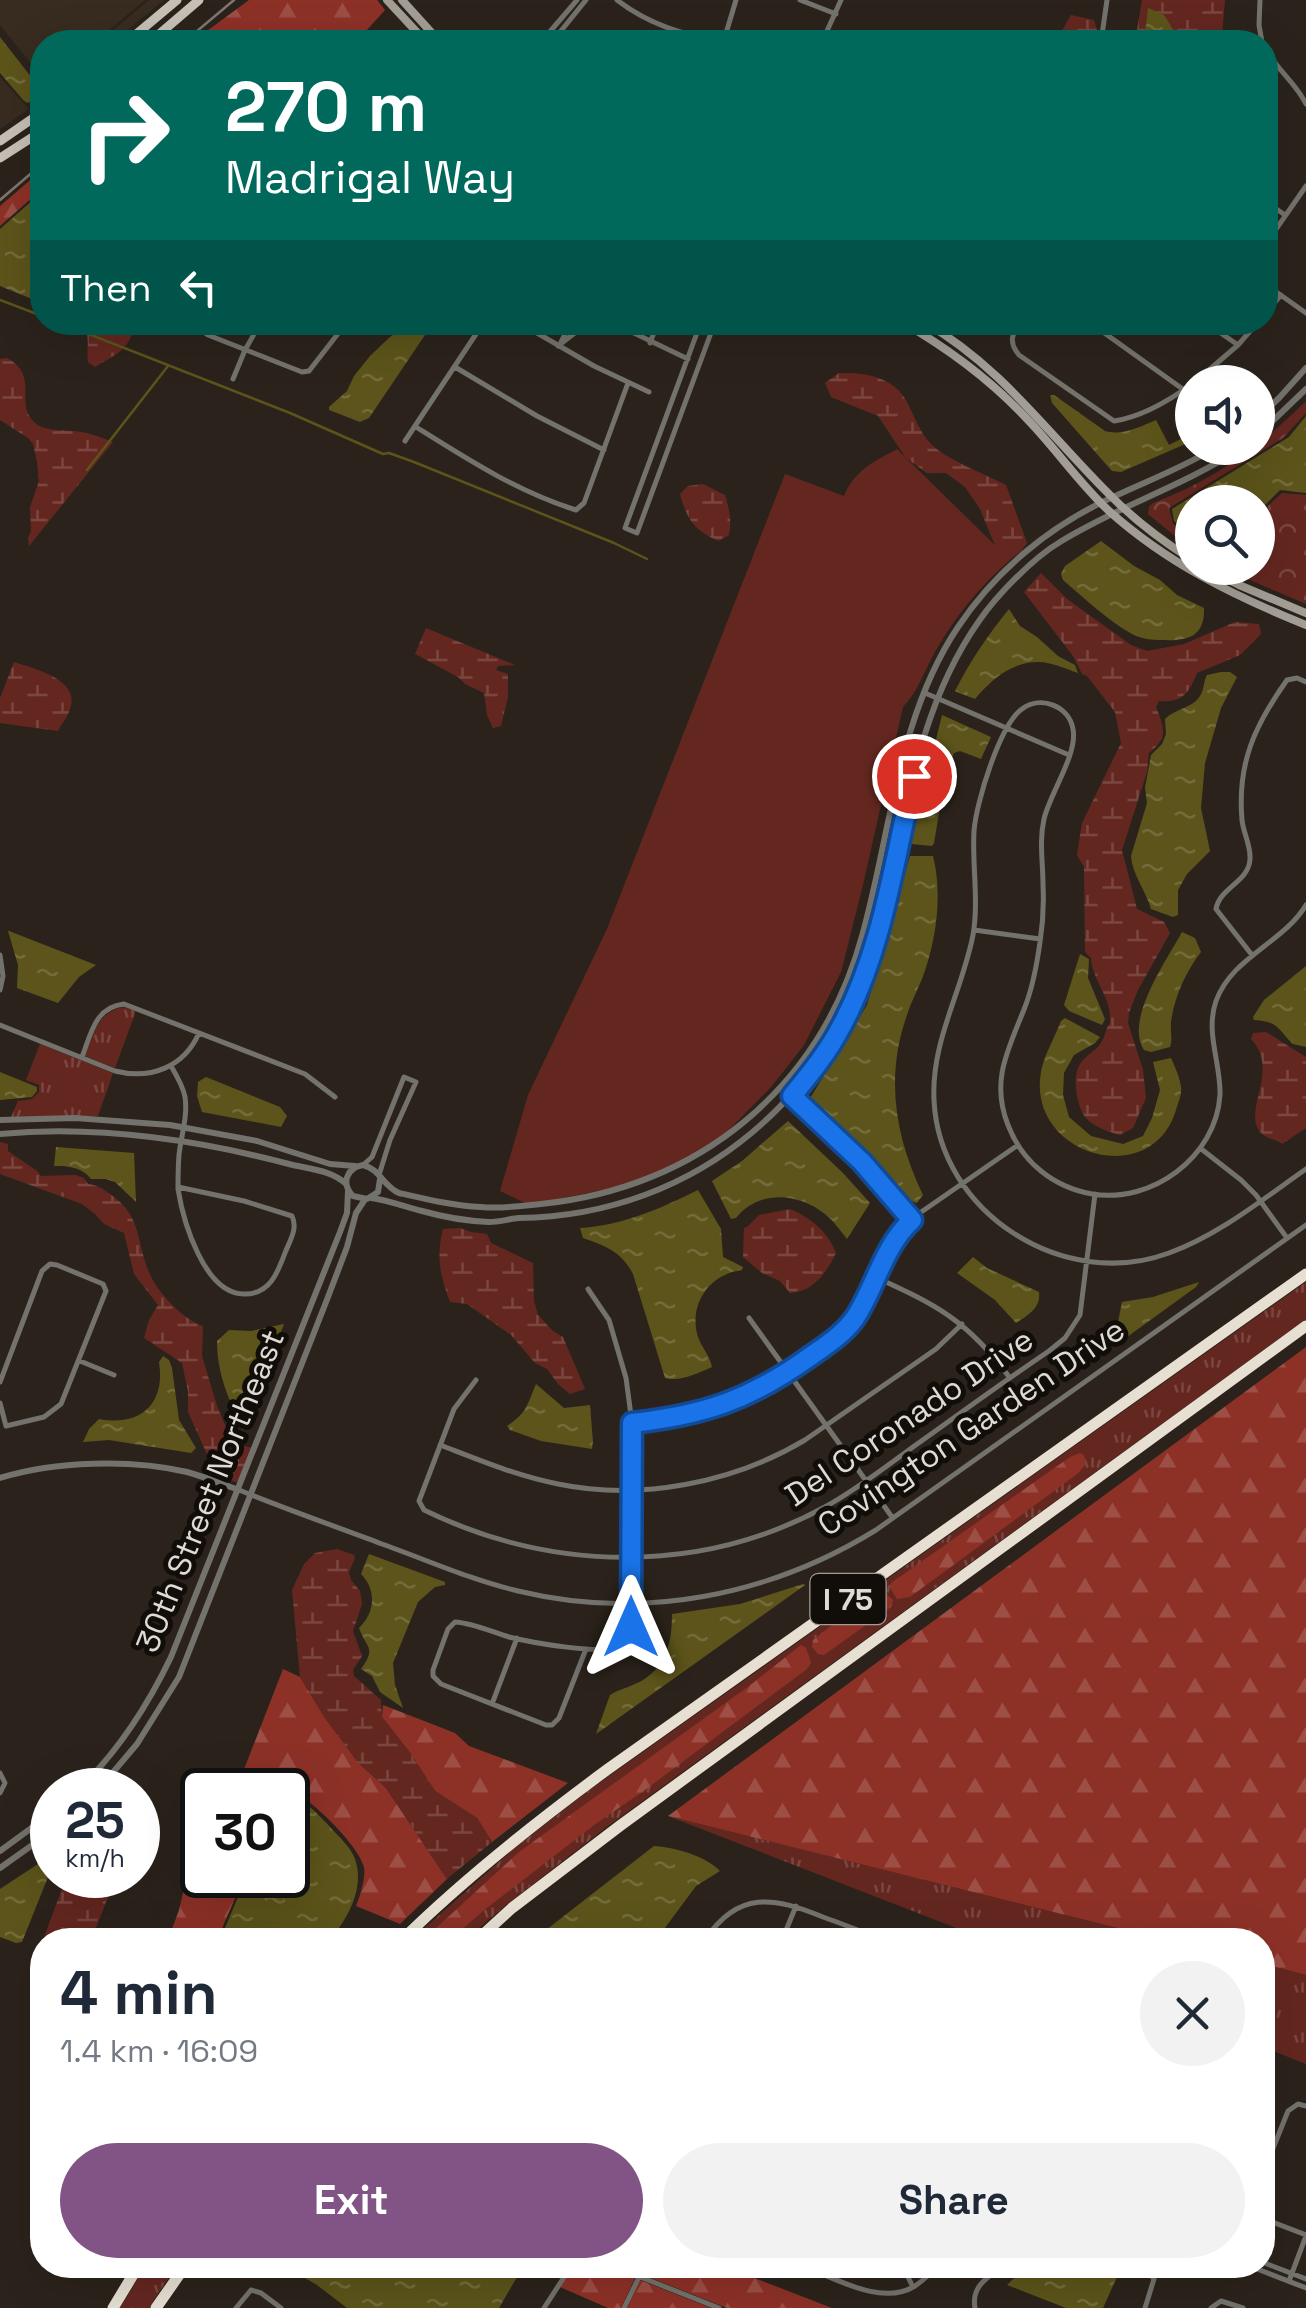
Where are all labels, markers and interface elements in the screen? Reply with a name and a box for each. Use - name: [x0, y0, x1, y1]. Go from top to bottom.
- text: 270 m: [225, 62, 427, 151]
- icon: right: [60, 70, 190, 200]
- text: Madrigal Way: [225, 149, 515, 206]
- icon: left: [171, 260, 226, 315]
- text: Then: [60, 264, 151, 312]
- map controls: [1175, 365, 1275, 585]
- button: sound: [1175, 365, 1275, 465]
- button: search: [1175, 485, 1275, 585]
- pin: [872, 734, 957, 819]
- icon: arrive: [887, 749, 942, 804]
- street label: Covington Garden Drive: [810, 1309, 1132, 1545]
- street label: Del Coronado Drive: [777, 1319, 1041, 1515]
- street label: 30th Street Northeast: [127, 1324, 293, 1658]
- road number: I 75: [810, 1574, 886, 1624]
- position arrow: [579, 1575, 683, 1679]
- speed limit sign: 30: [180, 1768, 310, 1898]
- text: 25: [65, 1789, 125, 1853]
- text: km/h: [65, 1842, 125, 1874]
- text: 4 min: [60, 1955, 218, 2032]
- button: close: [1140, 1961, 1245, 2066]
- text: 1.4 km · 16:09: [60, 2031, 258, 2071]
- button: Exit: [60, 2143, 643, 2258]
- button: Share: [663, 2143, 1245, 2258]

